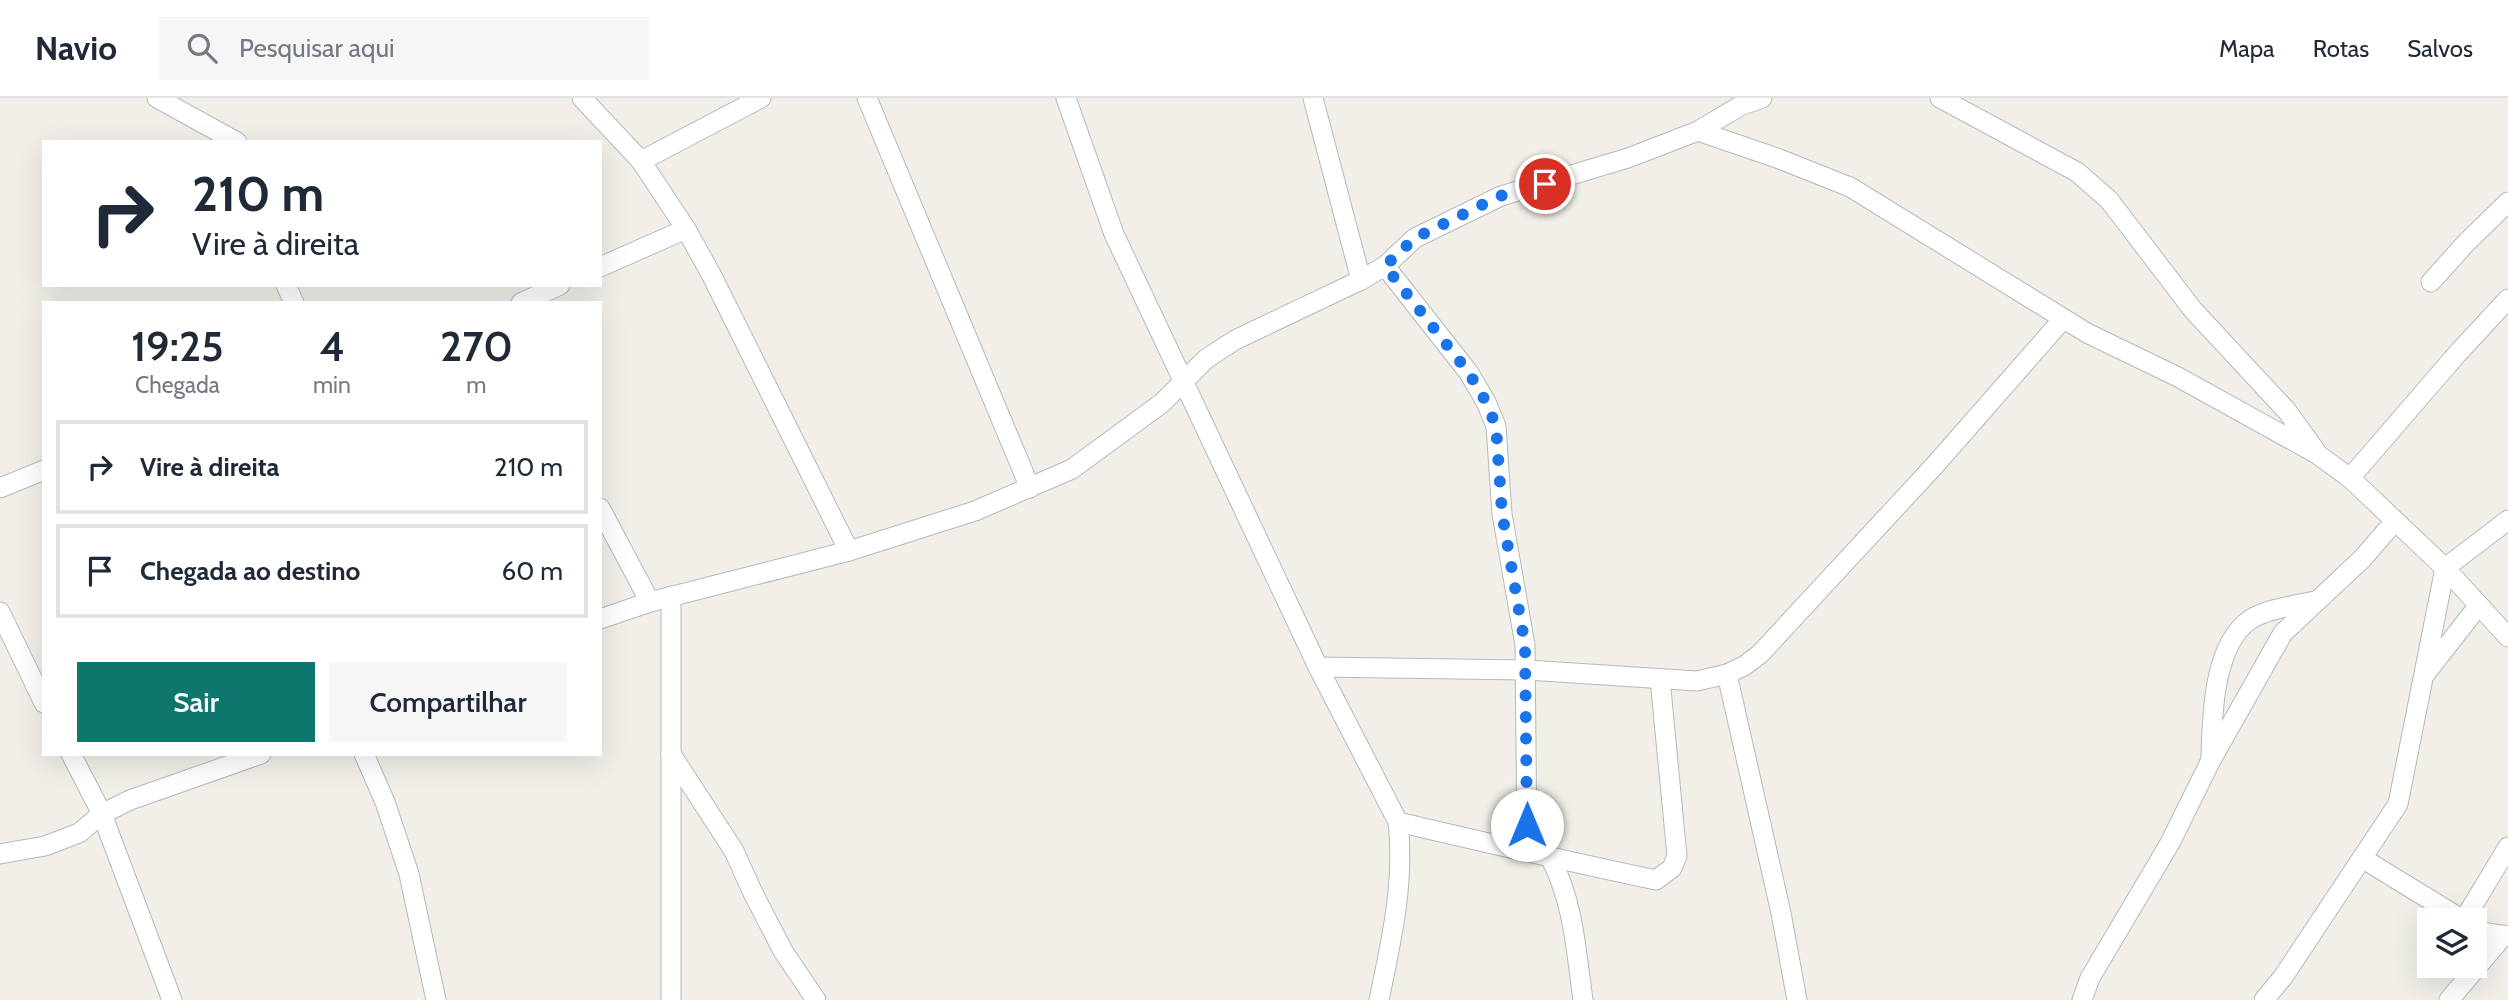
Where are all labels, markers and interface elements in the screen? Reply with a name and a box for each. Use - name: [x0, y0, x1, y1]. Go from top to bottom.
- search box: [159, 17, 649, 80]
- text: Navio: [35, 28, 117, 68]
- icon: search: [183, 29, 221, 67]
- text: Pesquisar aqui: [239, 32, 395, 64]
- text: Mapa: [2219, 34, 2275, 63]
- text: Rotas: [2313, 34, 2369, 63]
- text: Salvos: [2407, 34, 2473, 63]
- pin: [1515, 154, 1575, 214]
- text: 210 m: [192, 164, 324, 223]
- icon: arrive: [1526, 165, 1564, 203]
- icon: right: [77, 168, 168, 259]
- text: Vire à direita: [192, 224, 359, 263]
- text: 19:25: [131, 320, 224, 372]
- text: 4: [319, 320, 345, 372]
- text: 270: [440, 320, 513, 372]
- text: Chegada: [135, 371, 220, 399]
- text: min: [313, 371, 351, 399]
- text: m: [466, 371, 487, 399]
- icon: right: [81, 448, 119, 486]
- text: Vire à direita: [140, 451, 280, 483]
- text: 210 m: [494, 451, 563, 483]
- icon: arrive: [81, 552, 119, 590]
- text: Chegada ao destino: [140, 555, 360, 587]
- text: 60 m: [501, 555, 563, 587]
- button: Sair: [77, 662, 315, 742]
- button: Compartilhar: [329, 662, 567, 742]
- position arrow: [1490, 788, 1564, 862]
- map controls: [2417, 908, 2487, 978]
- button: layers: [2417, 908, 2487, 978]

